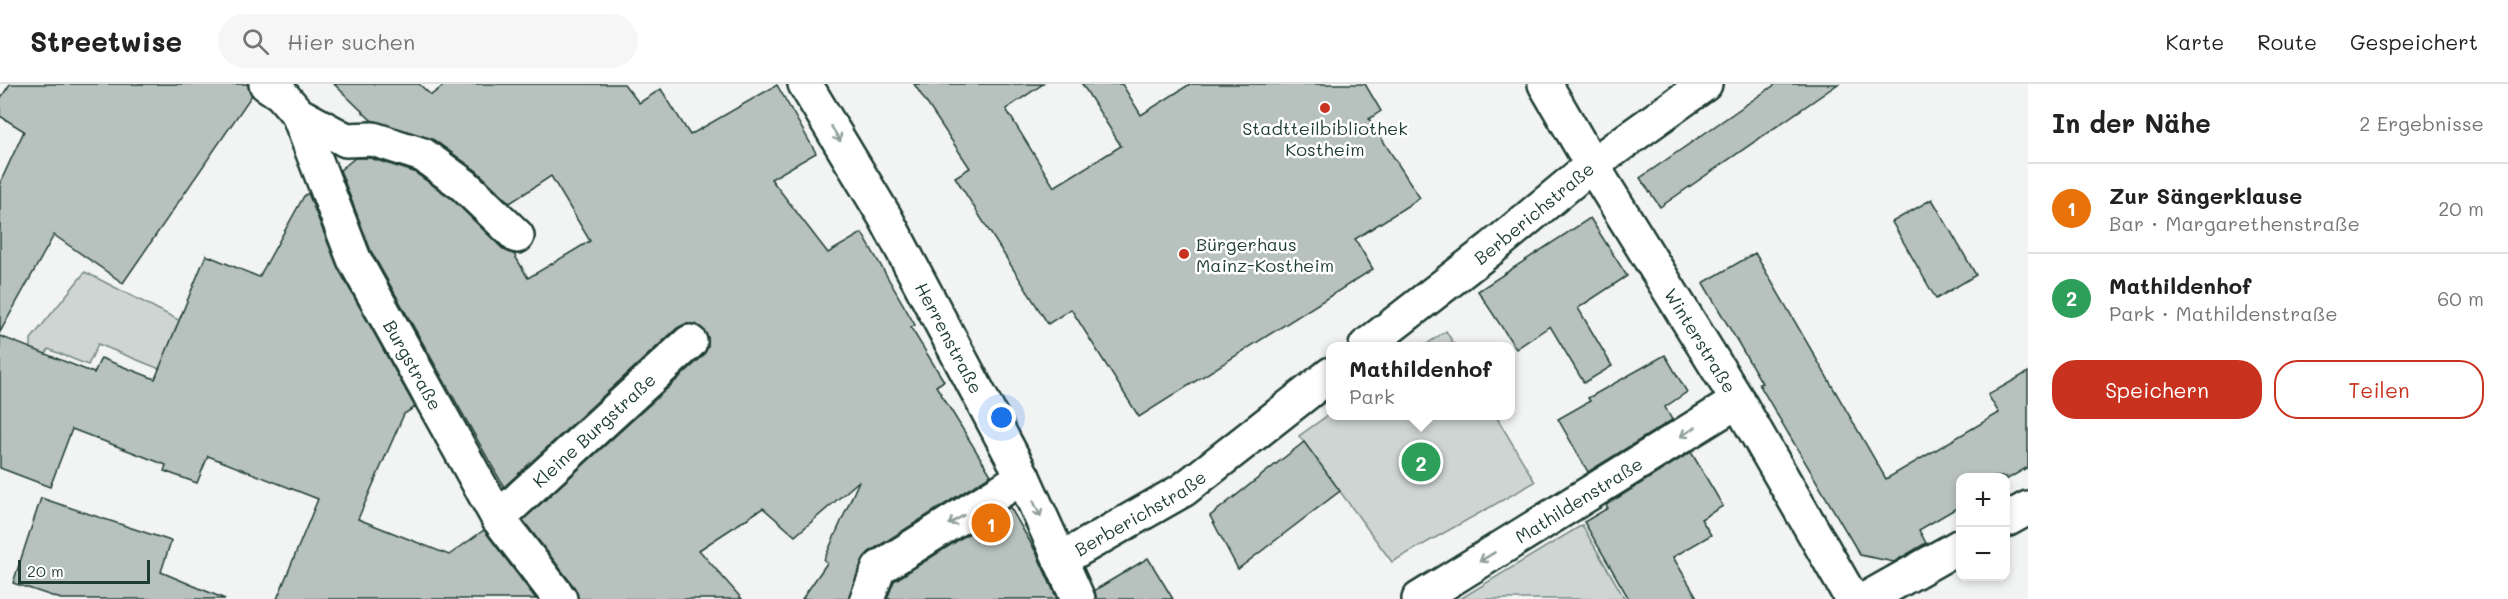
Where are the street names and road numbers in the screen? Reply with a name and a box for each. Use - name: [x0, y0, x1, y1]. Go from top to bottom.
- street label: Berberichstraße: [1469, 157, 1599, 270]
- street label: Herrenstraße: [910, 278, 989, 398]
- street label: Winterstraße: [1659, 284, 1742, 397]
- street label: Burgstraße: [378, 315, 448, 415]
- street label: Kleine Burgstraße: [527, 368, 661, 493]
- street label: Mathildenstraße: [1510, 451, 1647, 548]
- street label: Berberichstraße: [1070, 465, 1211, 561]

